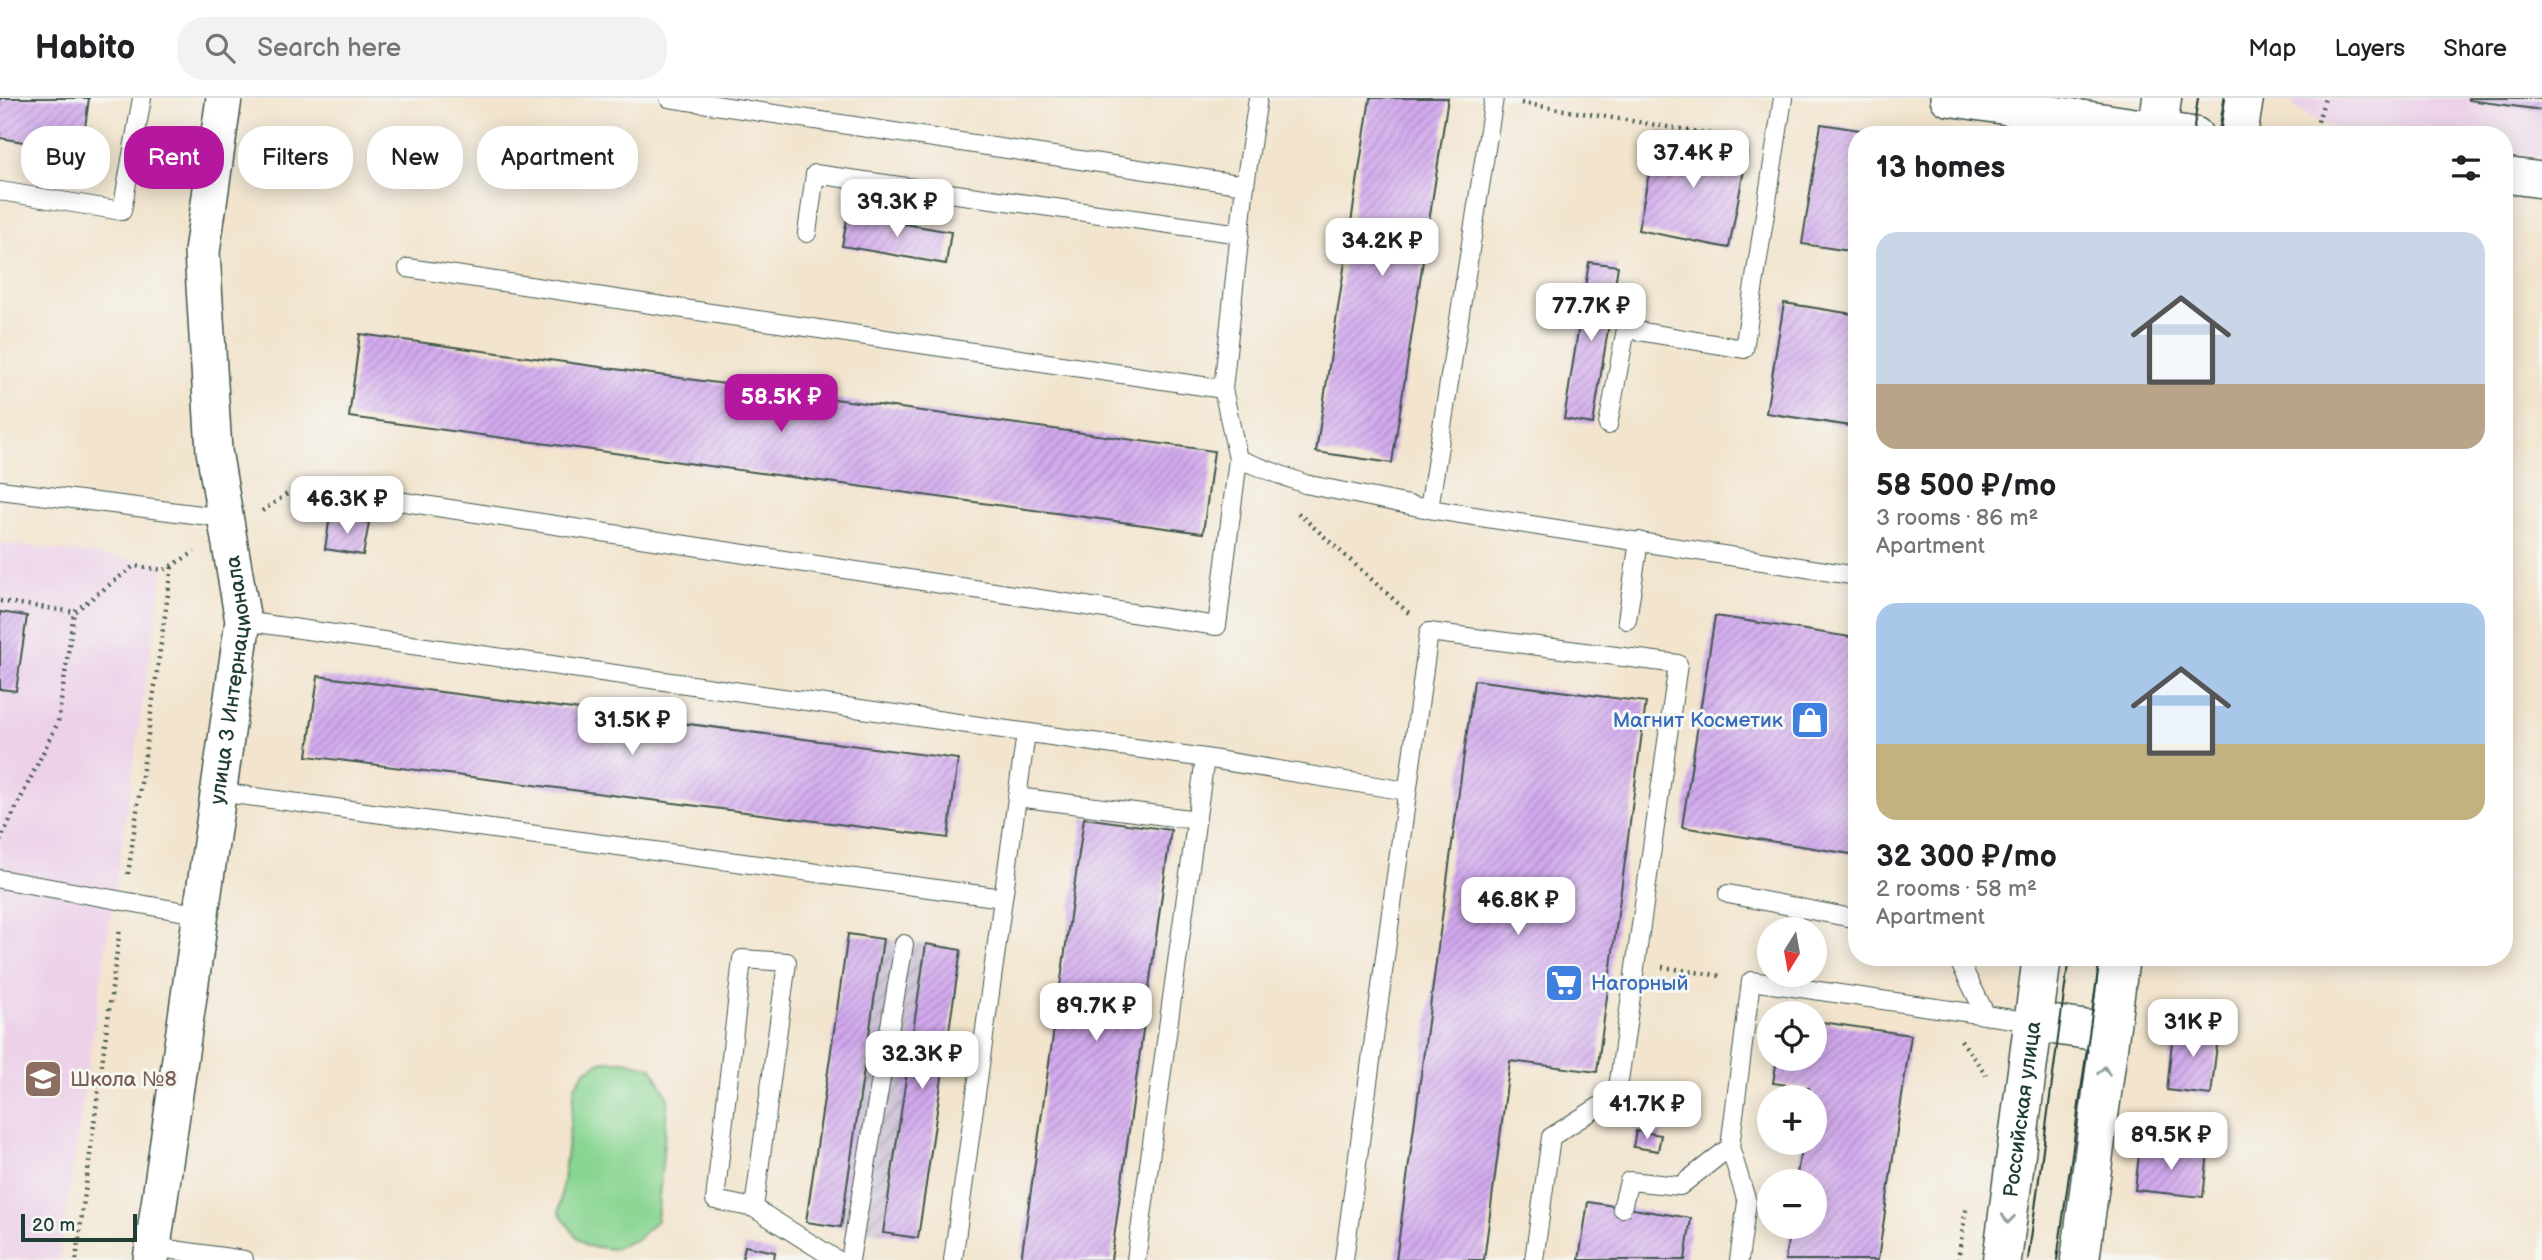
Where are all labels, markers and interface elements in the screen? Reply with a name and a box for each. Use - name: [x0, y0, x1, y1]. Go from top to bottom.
- search box: [177, 17, 667, 80]
- text: Habito: [35, 28, 135, 68]
- icon: search: [201, 29, 239, 67]
- text: Search here: [257, 33, 401, 64]
- text: Map: [2248, 34, 2296, 63]
- text: Layers: [2334, 34, 2405, 63]
- text: Share: [2443, 34, 2507, 63]
- chip: Buy: [21, 126, 110, 189]
- chip: Rent: [124, 126, 224, 189]
- chip: Filters: [238, 126, 353, 189]
- chip: New: [367, 126, 463, 189]
- chip: Apartment: [477, 126, 638, 189]
- pin: 37.4K ₽: [1628, 130, 1758, 190]
- text: 37.4K ₽: [1653, 139, 1733, 167]
- icon: filters: [2447, 149, 2485, 187]
- text: 13 homes: [1876, 150, 2005, 186]
- pin: 39.3K ₽: [832, 180, 962, 239]
- text: 39.3K ₽: [857, 188, 937, 216]
- pin: 34.2K ₽: [1317, 218, 1447, 278]
- text: 34.2K ₽: [1341, 227, 1423, 255]
- icon: home: [2118, 277, 2244, 403]
- pin: 77.7K ₽: [1526, 284, 1656, 343]
- text: 77.7K ₽: [1552, 292, 1630, 320]
- pin: 58.5K ₽: [716, 374, 846, 434]
- text: 58.5K ₽: [741, 383, 821, 411]
- text: 58 500 ₽/mo: [1876, 468, 2056, 504]
- pin: 46.3K ₽: [282, 476, 412, 536]
- text: 46.3K ₽: [306, 485, 388, 513]
- text: 3 rooms · 86 m²: [1876, 504, 2038, 532]
- text: Apartment: [1876, 532, 1985, 560]
- street label: улица 3 Интернационала: [204, 553, 256, 806]
- icon: home: [2118, 648, 2244, 774]
- pin: 31.5K ₽: [567, 698, 697, 757]
- shop icon: Магнит Косметик: [1789, 699, 1831, 741]
- text: 31.5K ₽: [594, 706, 670, 734]
- place label: Магнит Косметик: [1613, 708, 1783, 733]
- text: 32 300 ₽/mo: [1876, 839, 2057, 875]
- text: 2 rooms · 58 m²: [1876, 875, 2037, 903]
- pin: 46.8K ₽: [1453, 878, 1583, 937]
- text: 46.8K ₽: [1477, 886, 1559, 914]
- text: Apartment: [1876, 903, 1985, 931]
- north arrow: [1757, 917, 1827, 987]
- map controls: [1757, 917, 1827, 1239]
- supermarket icon: Нагорный: [1543, 962, 1585, 1004]
- place label: Нагорный: [1591, 971, 1688, 996]
- pin: 89.7K ₽: [1031, 984, 1161, 1043]
- text: 89.7K ₽: [1056, 992, 1136, 1020]
- pin: 31K ₽: [2144, 1000, 2242, 1059]
- button: locate: [1757, 1001, 1827, 1071]
- text: 31K ₽: [2164, 1008, 2222, 1036]
- street label: Российская улица: [1998, 1019, 2046, 1199]
- pin: 32.3K ₽: [857, 1032, 987, 1091]
- text: 32.3K ₽: [882, 1040, 962, 1068]
- school or university icon: Школа №8: [22, 1058, 64, 1100]
- one-way arrow: [2096, 1065, 2111, 1077]
- place label: Школа №8: [70, 1067, 177, 1092]
- pin: 41.7K ₽: [1582, 1082, 1712, 1141]
- button: +: [1757, 1085, 1827, 1155]
- text: 41.7K ₽: [1609, 1090, 1685, 1118]
- pin: 89.5K ₽: [2106, 1112, 2236, 1172]
- text: 89.5K ₽: [2131, 1121, 2211, 1149]
- button: −: [1757, 1169, 1827, 1239]
- scale bar: [21, 1211, 136, 1243]
- one-way arrow: [2000, 1213, 2015, 1225]
- text: 20 m: [32, 1214, 75, 1237]

